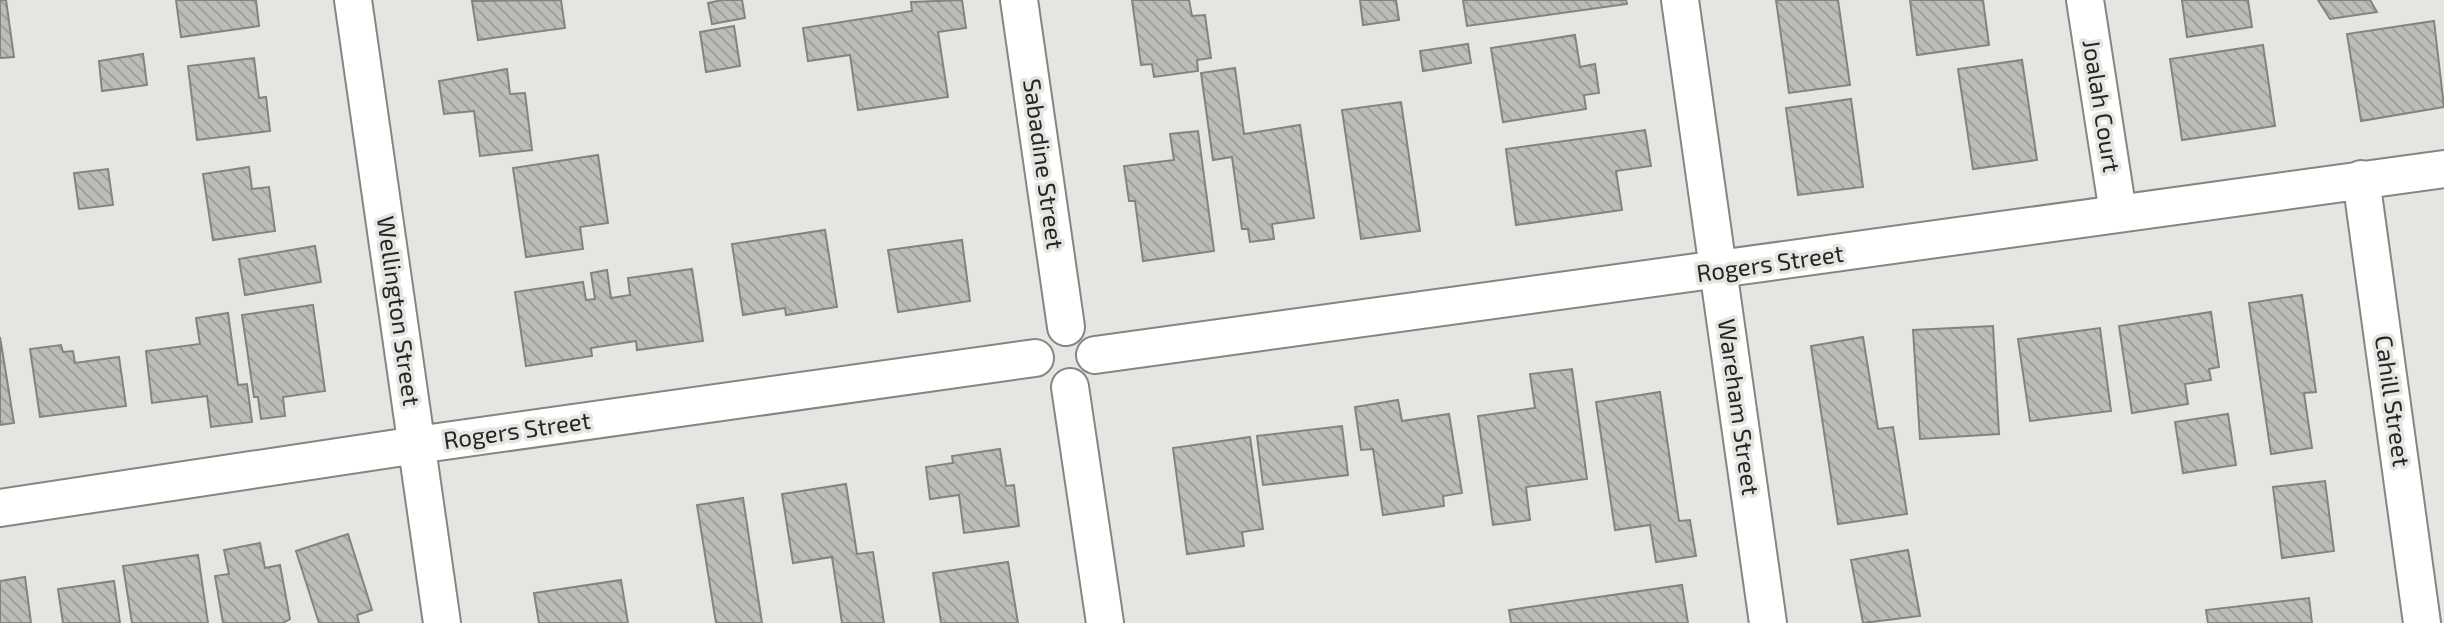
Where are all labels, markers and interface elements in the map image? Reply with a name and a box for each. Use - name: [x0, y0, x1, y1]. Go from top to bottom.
- street label: Joalah Court: [2078, 37, 2127, 174]
- street label: Sabadine Street: [1018, 77, 1071, 251]
- street label: Wellington Street: [372, 214, 427, 408]
- street label: Rogers Street: [1694, 238, 1845, 287]
- street label: Wareham Street: [1713, 317, 1766, 497]
- street label: Cahill Street: [2370, 333, 2417, 468]
- street label: Rogers Street: [441, 405, 592, 454]

